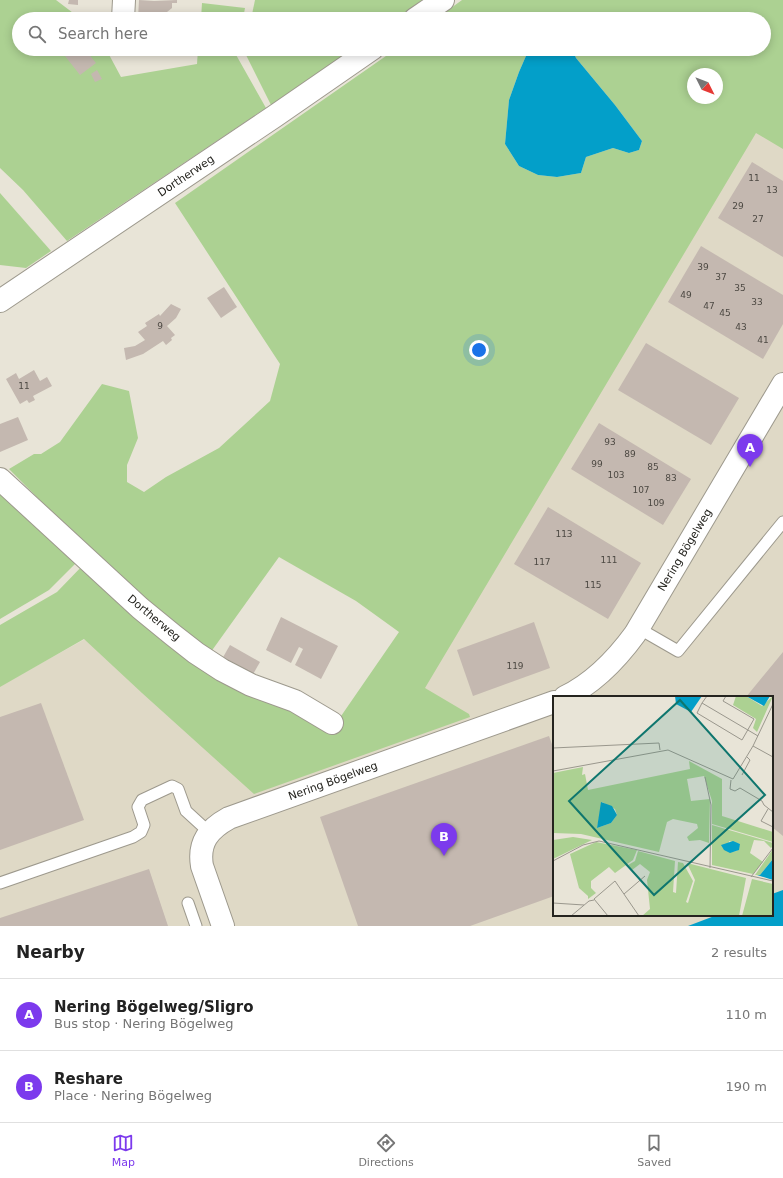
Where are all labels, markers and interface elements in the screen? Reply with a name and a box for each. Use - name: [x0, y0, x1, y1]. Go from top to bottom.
- search box: [12, 12, 771, 56]
- icon: search: [26, 23, 48, 45]
- text: Search here: [58, 25, 148, 43]
- north arrow: [687, 68, 723, 104]
- street label: Dortherweg: [155, 152, 217, 200]
- house number: 11: [748, 173, 760, 183]
- house number: 13: [766, 185, 778, 195]
- house number: 29: [732, 201, 744, 211]
- house number: 27: [752, 214, 764, 224]
- house number: 39: [697, 262, 709, 272]
- house number: 37: [715, 272, 727, 282]
- house number: 35: [734, 283, 746, 293]
- house number: 49: [680, 290, 692, 300]
- house number: 33: [751, 297, 763, 307]
- house number: 47: [703, 301, 715, 311]
- house number: 45: [719, 308, 731, 318]
- house number: 9: [157, 321, 163, 331]
- house number: 43: [735, 322, 747, 332]
- house number: 41: [757, 335, 769, 345]
- your location: [469, 340, 489, 360]
- house number: 11: [18, 381, 30, 391]
- pin: A: [737, 434, 763, 467]
- house number: 93: [604, 437, 616, 447]
- house number: 89: [624, 449, 636, 459]
- house number: 99: [591, 459, 603, 469]
- house number: 85: [647, 462, 659, 472]
- house number: 103: [607, 470, 625, 480]
- house number: 83: [665, 473, 677, 483]
- house number: 107: [632, 485, 650, 495]
- house number: 109: [647, 498, 665, 508]
- street label: Nering Bögelweg: [655, 506, 715, 594]
- house number: 113: [555, 529, 573, 539]
- house number: 111: [600, 555, 618, 565]
- house number: 117: [533, 557, 551, 567]
- house number: 115: [584, 580, 602, 590]
- street label: Dortherweg: [125, 592, 183, 644]
- house number: 119: [506, 661, 524, 671]
- inset map: [553, 696, 773, 916]
- street label: Nering Bögelweg: [287, 759, 379, 803]
- pin: B: [431, 823, 457, 856]
- text: Nearby: [16, 942, 85, 962]
- text: 2 results: [711, 945, 767, 960]
- text: Nering Bögelweg/Sligro: [54, 998, 253, 1016]
- text: A: [24, 1007, 34, 1022]
- text: 110 m: [725, 1007, 767, 1022]
- text: Bus stop · Nering Bögelweg: [54, 1016, 233, 1031]
- text: Reshare: [54, 1070, 123, 1088]
- text: B: [24, 1079, 34, 1094]
- text: 190 m: [725, 1079, 767, 1094]
- text: Place · Nering Bögelweg: [54, 1088, 212, 1103]
- tab: Map: [112, 1132, 135, 1169]
- tab: Directions: [358, 1132, 414, 1169]
- tab: Saved: [637, 1132, 671, 1169]

